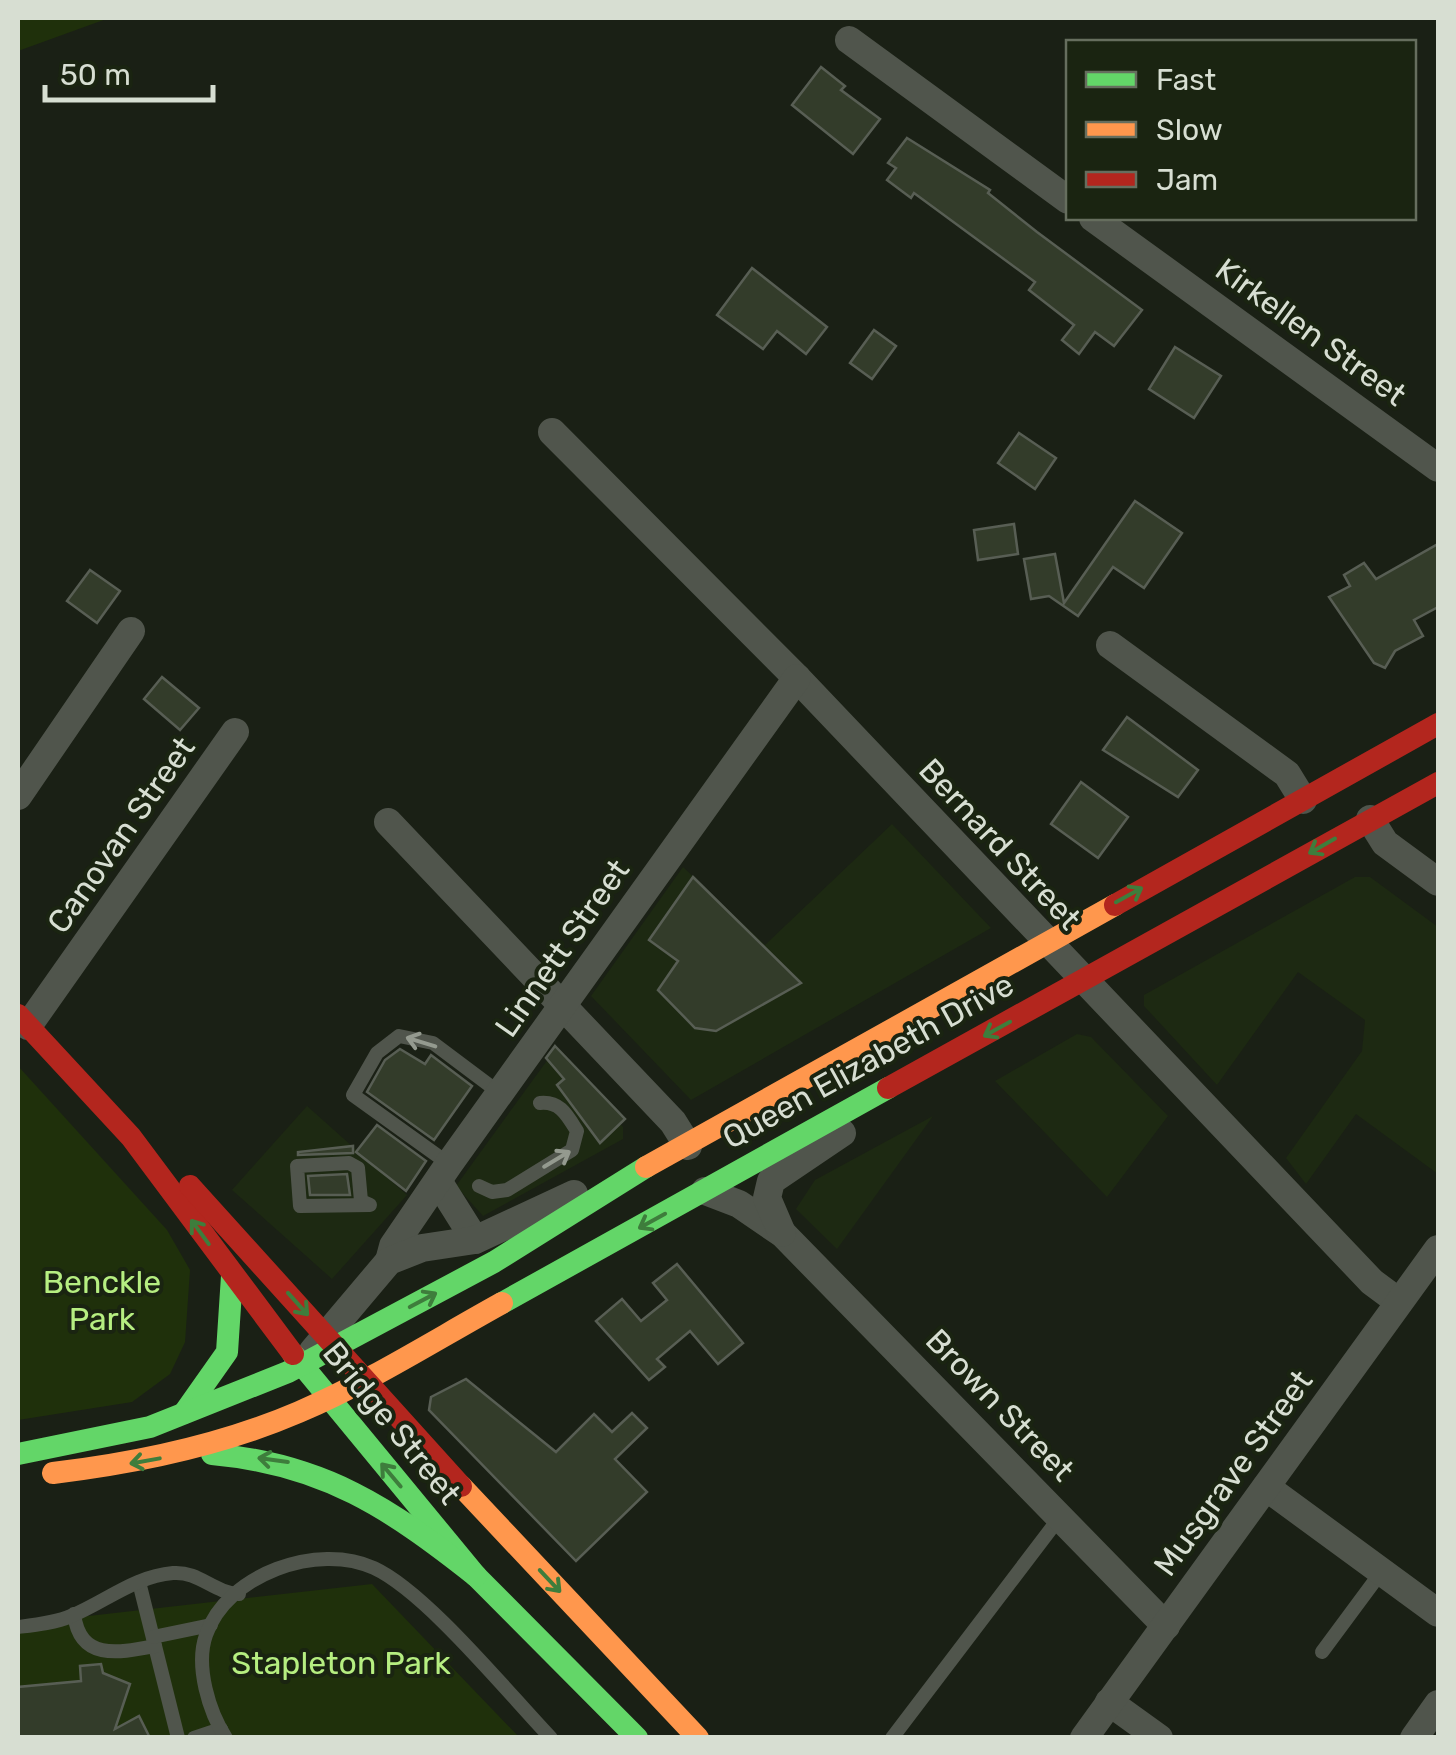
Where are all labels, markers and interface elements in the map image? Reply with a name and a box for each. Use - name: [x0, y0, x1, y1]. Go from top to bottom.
- scale bar: [45, 40, 212, 102]
- legend: [1066, 40, 1416, 220]
- text: 50 m: [60, 57, 131, 93]
- text: Fast: [1156, 62, 1216, 98]
- text: Slow: [1156, 112, 1223, 148]
- text: Jam: [1156, 162, 1218, 198]
- street label: Kirkellen Street: [1208, 250, 1414, 414]
- street label: Canovan Street: [39, 730, 203, 940]
- street label: Bernard Street: [911, 751, 1089, 937]
- one-way arrow: [1308, 836, 1337, 856]
- street label: Linnett Street: [487, 852, 637, 1044]
- one-way arrow: [1113, 885, 1143, 904]
- street label: Queen Elizabeth Drive: [716, 965, 1020, 1157]
- one-way arrow: [983, 1020, 1013, 1040]
- one-way arrow: [405, 1032, 437, 1050]
- one-way arrow: [543, 1149, 571, 1169]
- one-way arrow: [638, 1211, 667, 1231]
- one-way arrow: [189, 1219, 210, 1246]
- park label: Benckle Park: [43, 1263, 161, 1338]
- one-way arrow: [408, 1290, 437, 1310]
- one-way arrow: [287, 1291, 310, 1316]
- street label: Brown Street: [918, 1321, 1082, 1489]
- street label: Bridge Street: [315, 1334, 469, 1512]
- street label: Musgrave Street: [1146, 1363, 1320, 1583]
- one-way arrow: [258, 1451, 290, 1469]
- one-way arrow: [129, 1452, 162, 1471]
- one-way arrow: [380, 1463, 402, 1489]
- one-way arrow: [538, 1568, 561, 1593]
- park label: Stapleton Park: [231, 1644, 451, 1682]

